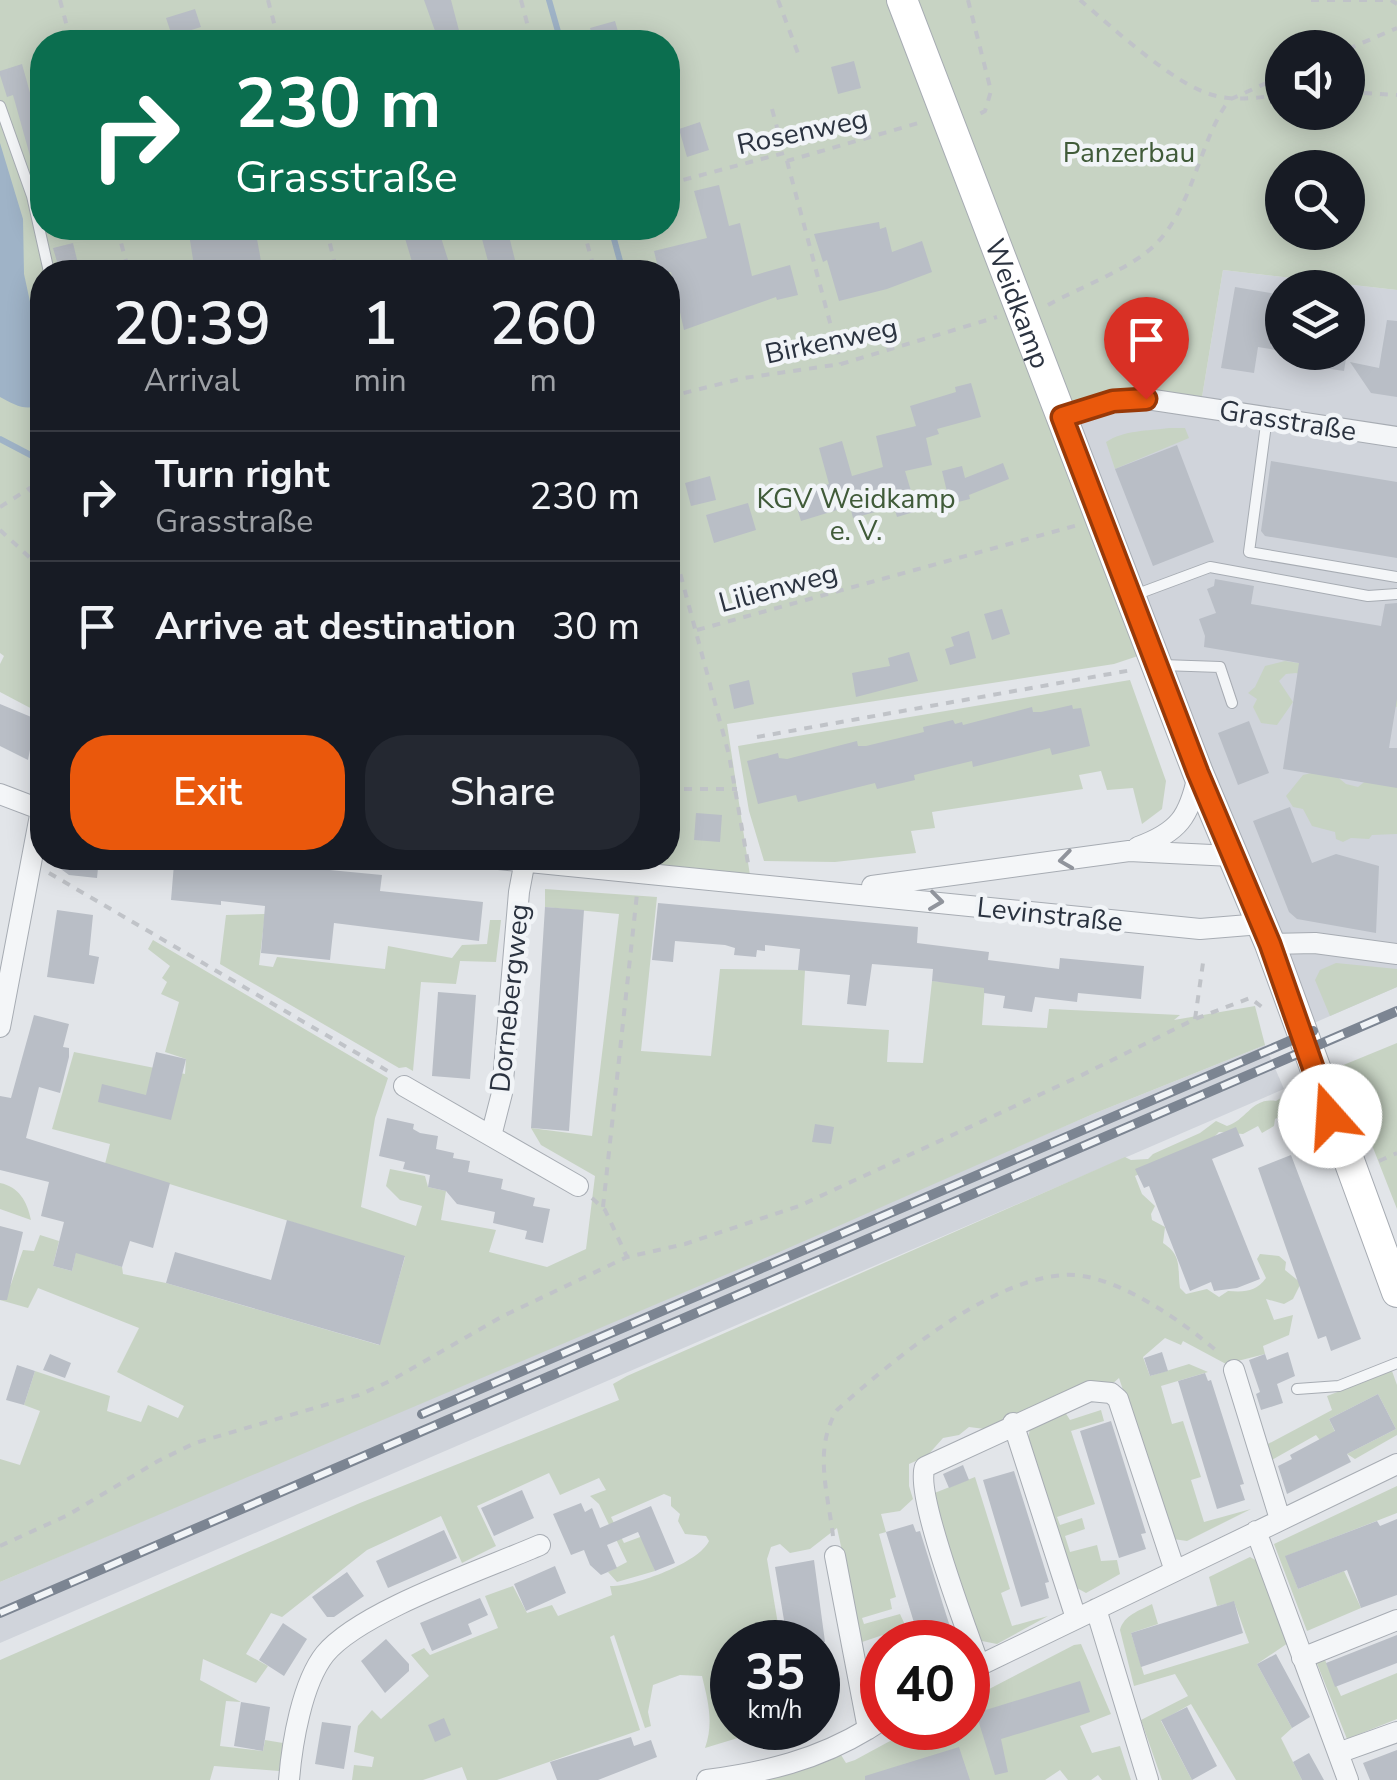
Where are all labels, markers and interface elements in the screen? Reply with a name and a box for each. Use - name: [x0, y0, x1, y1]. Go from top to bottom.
- map controls: [1265, 30, 1365, 370]
- button: sound: [1265, 30, 1365, 130]
- text: 230 m: [235, 56, 441, 152]
- icon: right: [70, 70, 200, 200]
- street label: Rosenweg: [733, 100, 871, 164]
- park label: Panzerbau: [1063, 134, 1195, 172]
- text: Grasstraße: [235, 147, 458, 208]
- button: search: [1265, 150, 1365, 250]
- street label: Weidkamp: [975, 234, 1059, 374]
- button: layers: [1265, 270, 1365, 370]
- text: 20:39: [113, 283, 271, 365]
- text: 1: [362, 283, 398, 365]
- text: 260: [489, 283, 597, 365]
- pin: [1104, 297, 1189, 400]
- street label: Birkenweg: [762, 308, 901, 374]
- icon: arrive: [1119, 312, 1174, 367]
- text: Arrival: [144, 359, 240, 402]
- text: min: [354, 359, 407, 402]
- text: m: [530, 359, 557, 402]
- street label: Grasstraße: [1216, 391, 1359, 451]
- text: Turn right: [155, 449, 330, 500]
- icon: right: [70, 469, 125, 524]
- text: 230 m: [529, 471, 640, 522]
- park label: KGV Weidkamp e. V.: [756, 480, 956, 550]
- text: Grasstraße: [155, 500, 313, 543]
- street label: Lilienweg: [715, 554, 842, 622]
- icon: arrive: [70, 599, 125, 654]
- text: Arrive at destination: [155, 601, 516, 652]
- text: 30 m: [552, 601, 640, 652]
- button: Exit: [70, 735, 345, 850]
- button: Share: [365, 735, 640, 850]
- one-way arrow: [1057, 848, 1074, 869]
- street label: Levinstraße: [975, 888, 1125, 942]
- one-way arrow: [928, 890, 944, 911]
- street label: Dornebergweg: [481, 902, 539, 1094]
- position arrow: [1278, 1064, 1382, 1168]
- speed limit sign: 40: [860, 1620, 990, 1750]
- text: 35: [745, 1638, 805, 1707]
- text: km/h: [747, 1693, 803, 1727]

